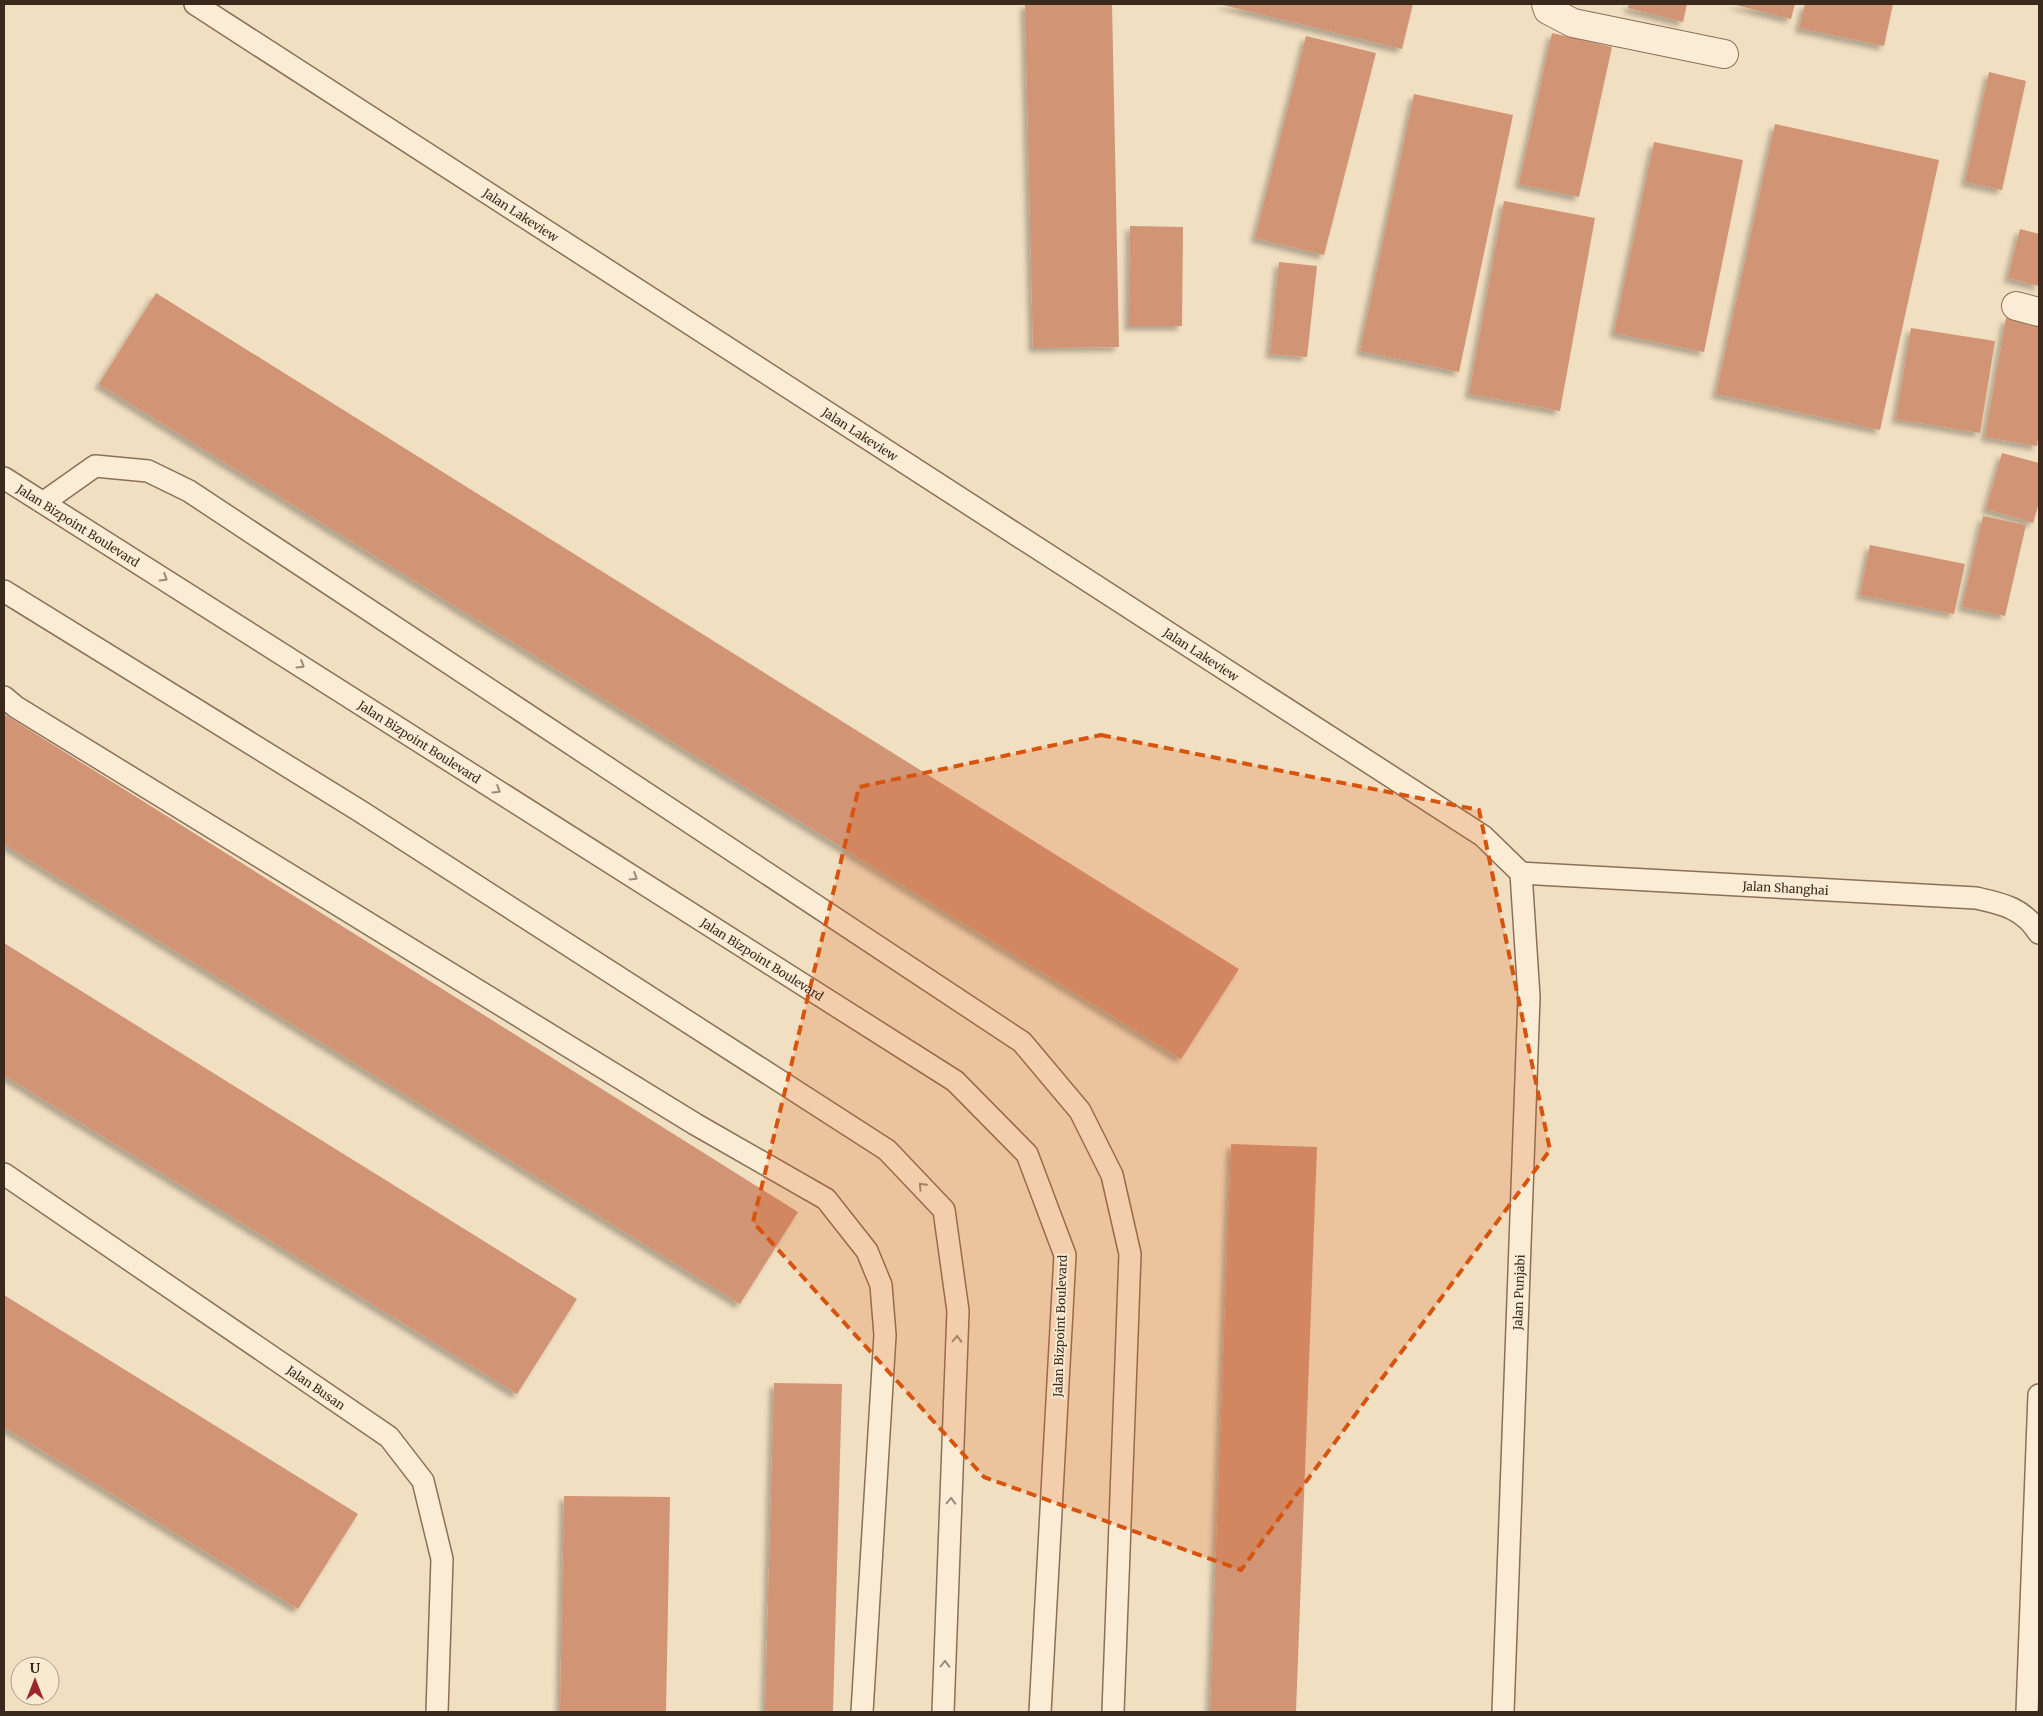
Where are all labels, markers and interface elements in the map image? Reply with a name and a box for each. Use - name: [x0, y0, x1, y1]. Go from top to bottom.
- street label: Jalan Lakeview: [480, 184, 562, 245]
- street label: Jalan Lakeview: [819, 403, 902, 464]
- street label: Jalan Bizpoint Boulevard: [13, 480, 142, 570]
- one-way arrow: [158, 572, 167, 581]
- street label: Jalan Lakeview: [1160, 624, 1243, 684]
- one-way arrow: [295, 659, 304, 668]
- street label: Jalan Bizpoint Boulevard: [355, 696, 484, 786]
- one-way arrow: [492, 783, 501, 793]
- one-way arrow: [629, 871, 638, 880]
- street label: Jalan Shanghai: [1741, 878, 1829, 897]
- street label: Jalan Bizpoint Boulevard: [697, 914, 827, 1003]
- one-way arrow: [919, 1183, 928, 1192]
- street label: Jalan Punjabi: [1509, 1254, 1527, 1331]
- street label: Jalan Bizpoint Boulevard: [1050, 1255, 1070, 1398]
- one-way arrow: [951, 1334, 962, 1342]
- street label: Jalan Busan: [283, 1361, 348, 1413]
- one-way arrow: [946, 1497, 956, 1504]
- north arrow: [10, 1656, 60, 1706]
- text: U: [30, 1659, 41, 1677]
- one-way arrow: [940, 1659, 950, 1667]

